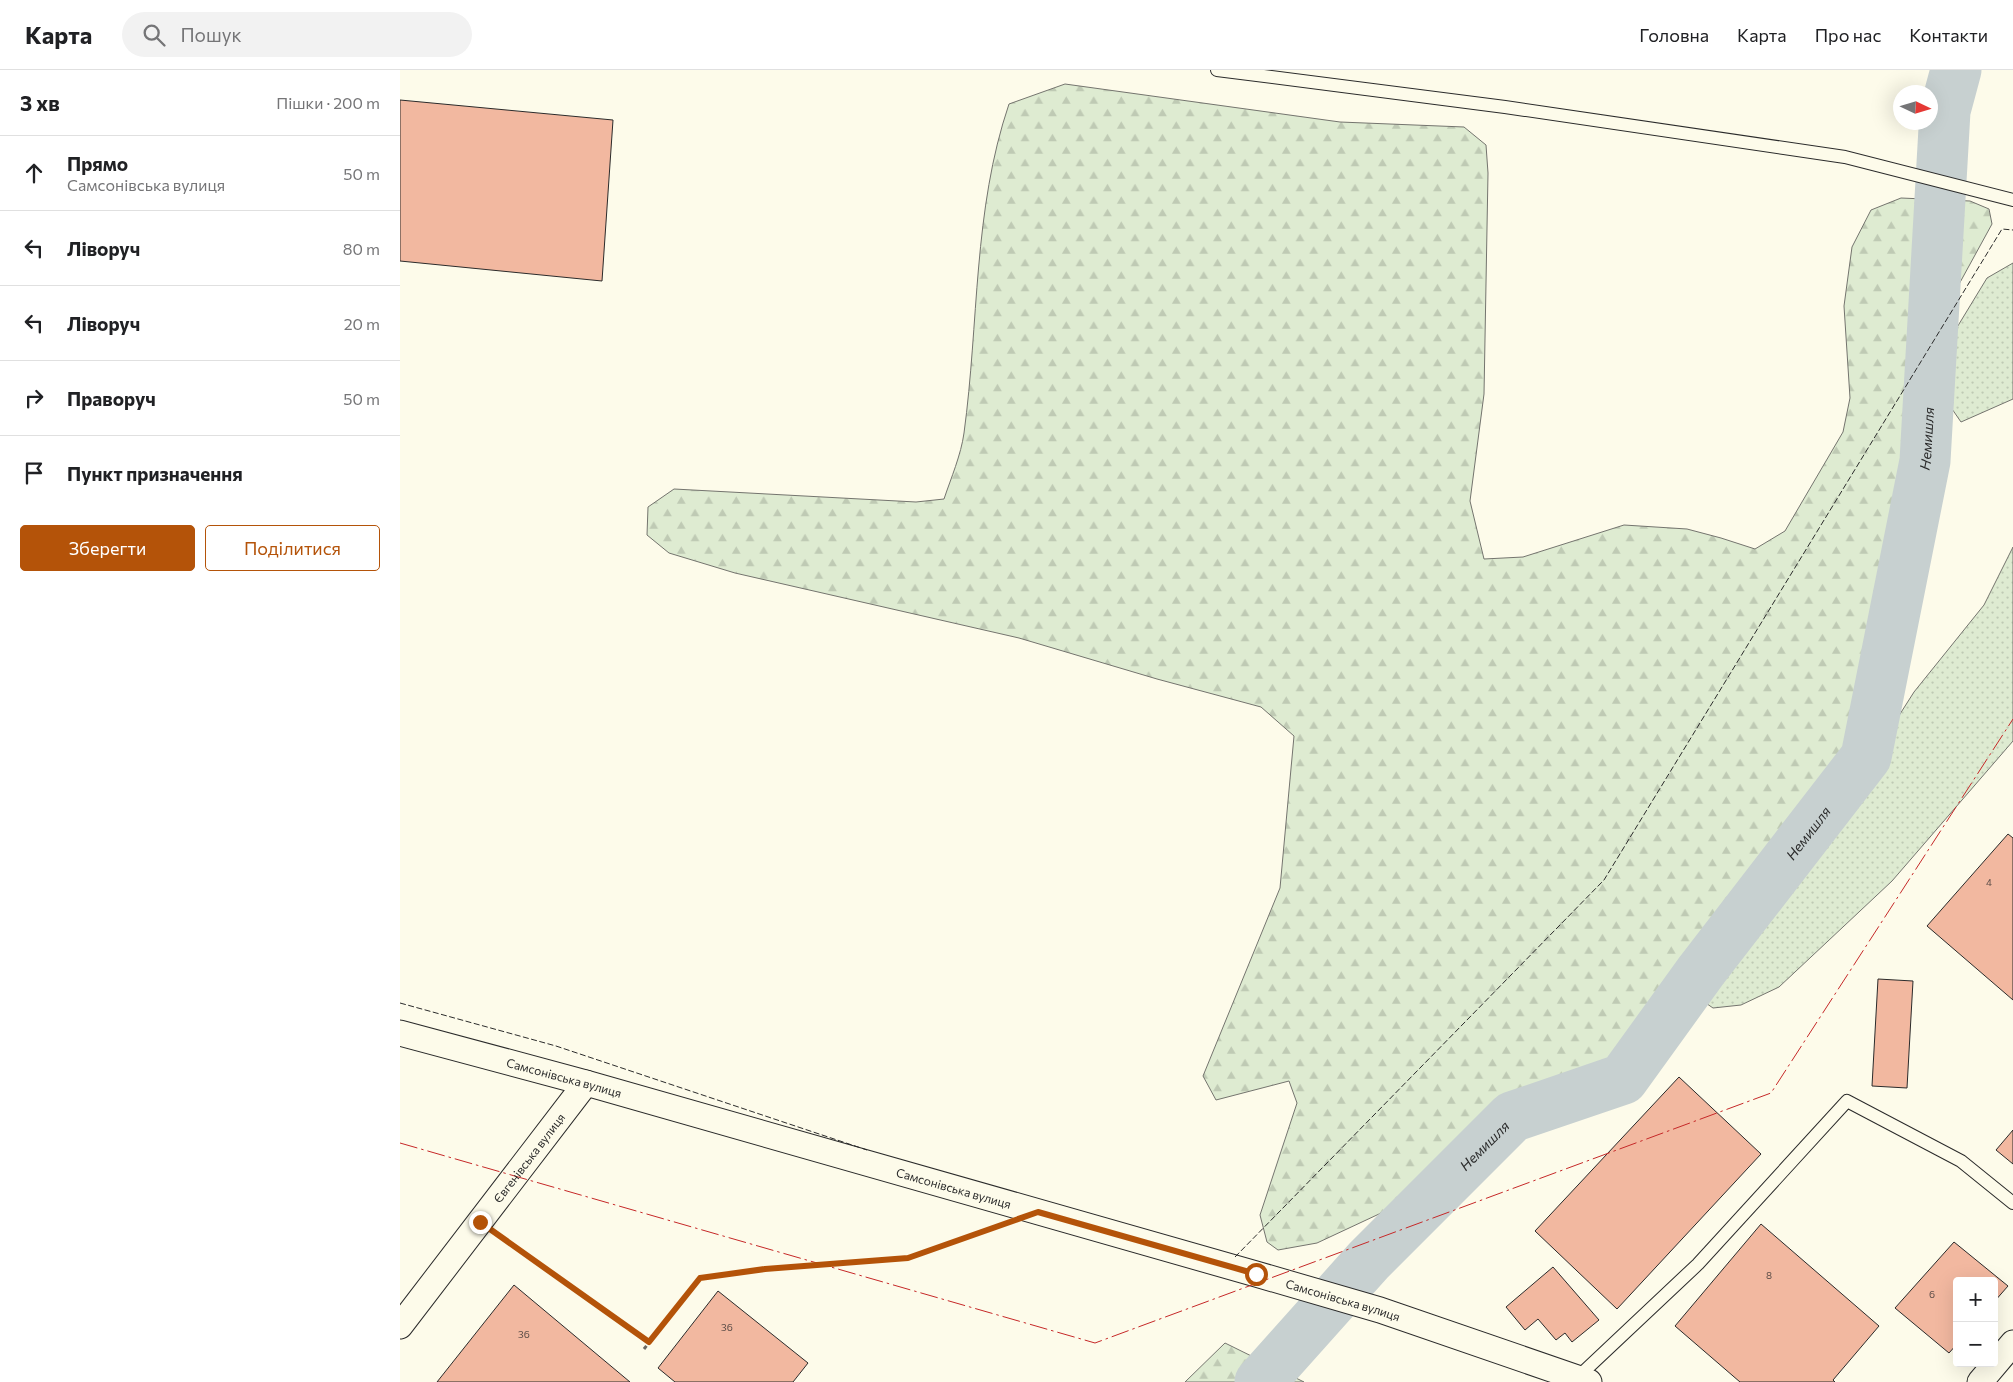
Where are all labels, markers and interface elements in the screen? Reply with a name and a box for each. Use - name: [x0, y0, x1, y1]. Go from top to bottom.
- search box: [122, 12, 472, 57]
- text: Карта: [25, 20, 92, 49]
- icon: search: [140, 21, 168, 49]
- text: Пошук: [180, 23, 242, 46]
- text: Головна: [1639, 24, 1709, 46]
- text: Карта: [1737, 24, 1787, 46]
- text: Про нас: [1815, 24, 1881, 46]
- text: Контакти: [1909, 24, 1988, 46]
- north arrow: [1893, 85, 1938, 130]
- text: 3 хв: [20, 90, 60, 115]
- text: Пішки · 200 m: [276, 93, 380, 112]
- text: Прямо: [67, 152, 128, 175]
- icon: ahead: [20, 159, 48, 187]
- text: 50 m: [343, 164, 380, 183]
- text: Самсонівська вулиця: [67, 175, 225, 194]
- icon: left: [20, 234, 48, 262]
- text: Ліворуч: [67, 237, 140, 260]
- text: 80 m: [343, 239, 380, 258]
- icon: left: [20, 309, 48, 337]
- text: Ліворуч: [67, 312, 140, 335]
- text: 20 m: [344, 314, 380, 333]
- icon: right: [20, 384, 48, 412]
- text: Праворуч: [67, 387, 156, 410]
- text: 50 m: [343, 389, 380, 408]
- water label: Немишля: [1915, 407, 1937, 471]
- icon: arrive: [20, 459, 48, 487]
- text: Пункт призначення: [67, 462, 243, 485]
- button: Зберегти: [20, 525, 195, 571]
- button: Поділитися: [205, 525, 380, 571]
- water label: Немишля: [1782, 803, 1834, 863]
- house number: 4: [1986, 876, 1992, 888]
- street label: Самсонівська вулиця: [505, 1055, 623, 1100]
- street label: Євгенівська вулиця: [490, 1110, 567, 1205]
- water label: Немишля: [1456, 1117, 1512, 1173]
- street label: Самсонівська вулиця: [895, 1165, 1013, 1211]
- route end: [469, 1211, 492, 1234]
- route start: [1245, 1263, 1268, 1286]
- house number: 8: [1766, 1269, 1772, 1281]
- street label: Самсонівська вулиця: [1284, 1276, 1402, 1323]
- map controls: [1953, 1277, 1998, 1367]
- button: +: [1953, 1277, 1998, 1322]
- house number: 6: [1929, 1288, 1935, 1300]
- house number: 36: [721, 1321, 733, 1333]
- button: −: [1953, 1322, 1998, 1367]
- house number: 36: [518, 1328, 530, 1340]

